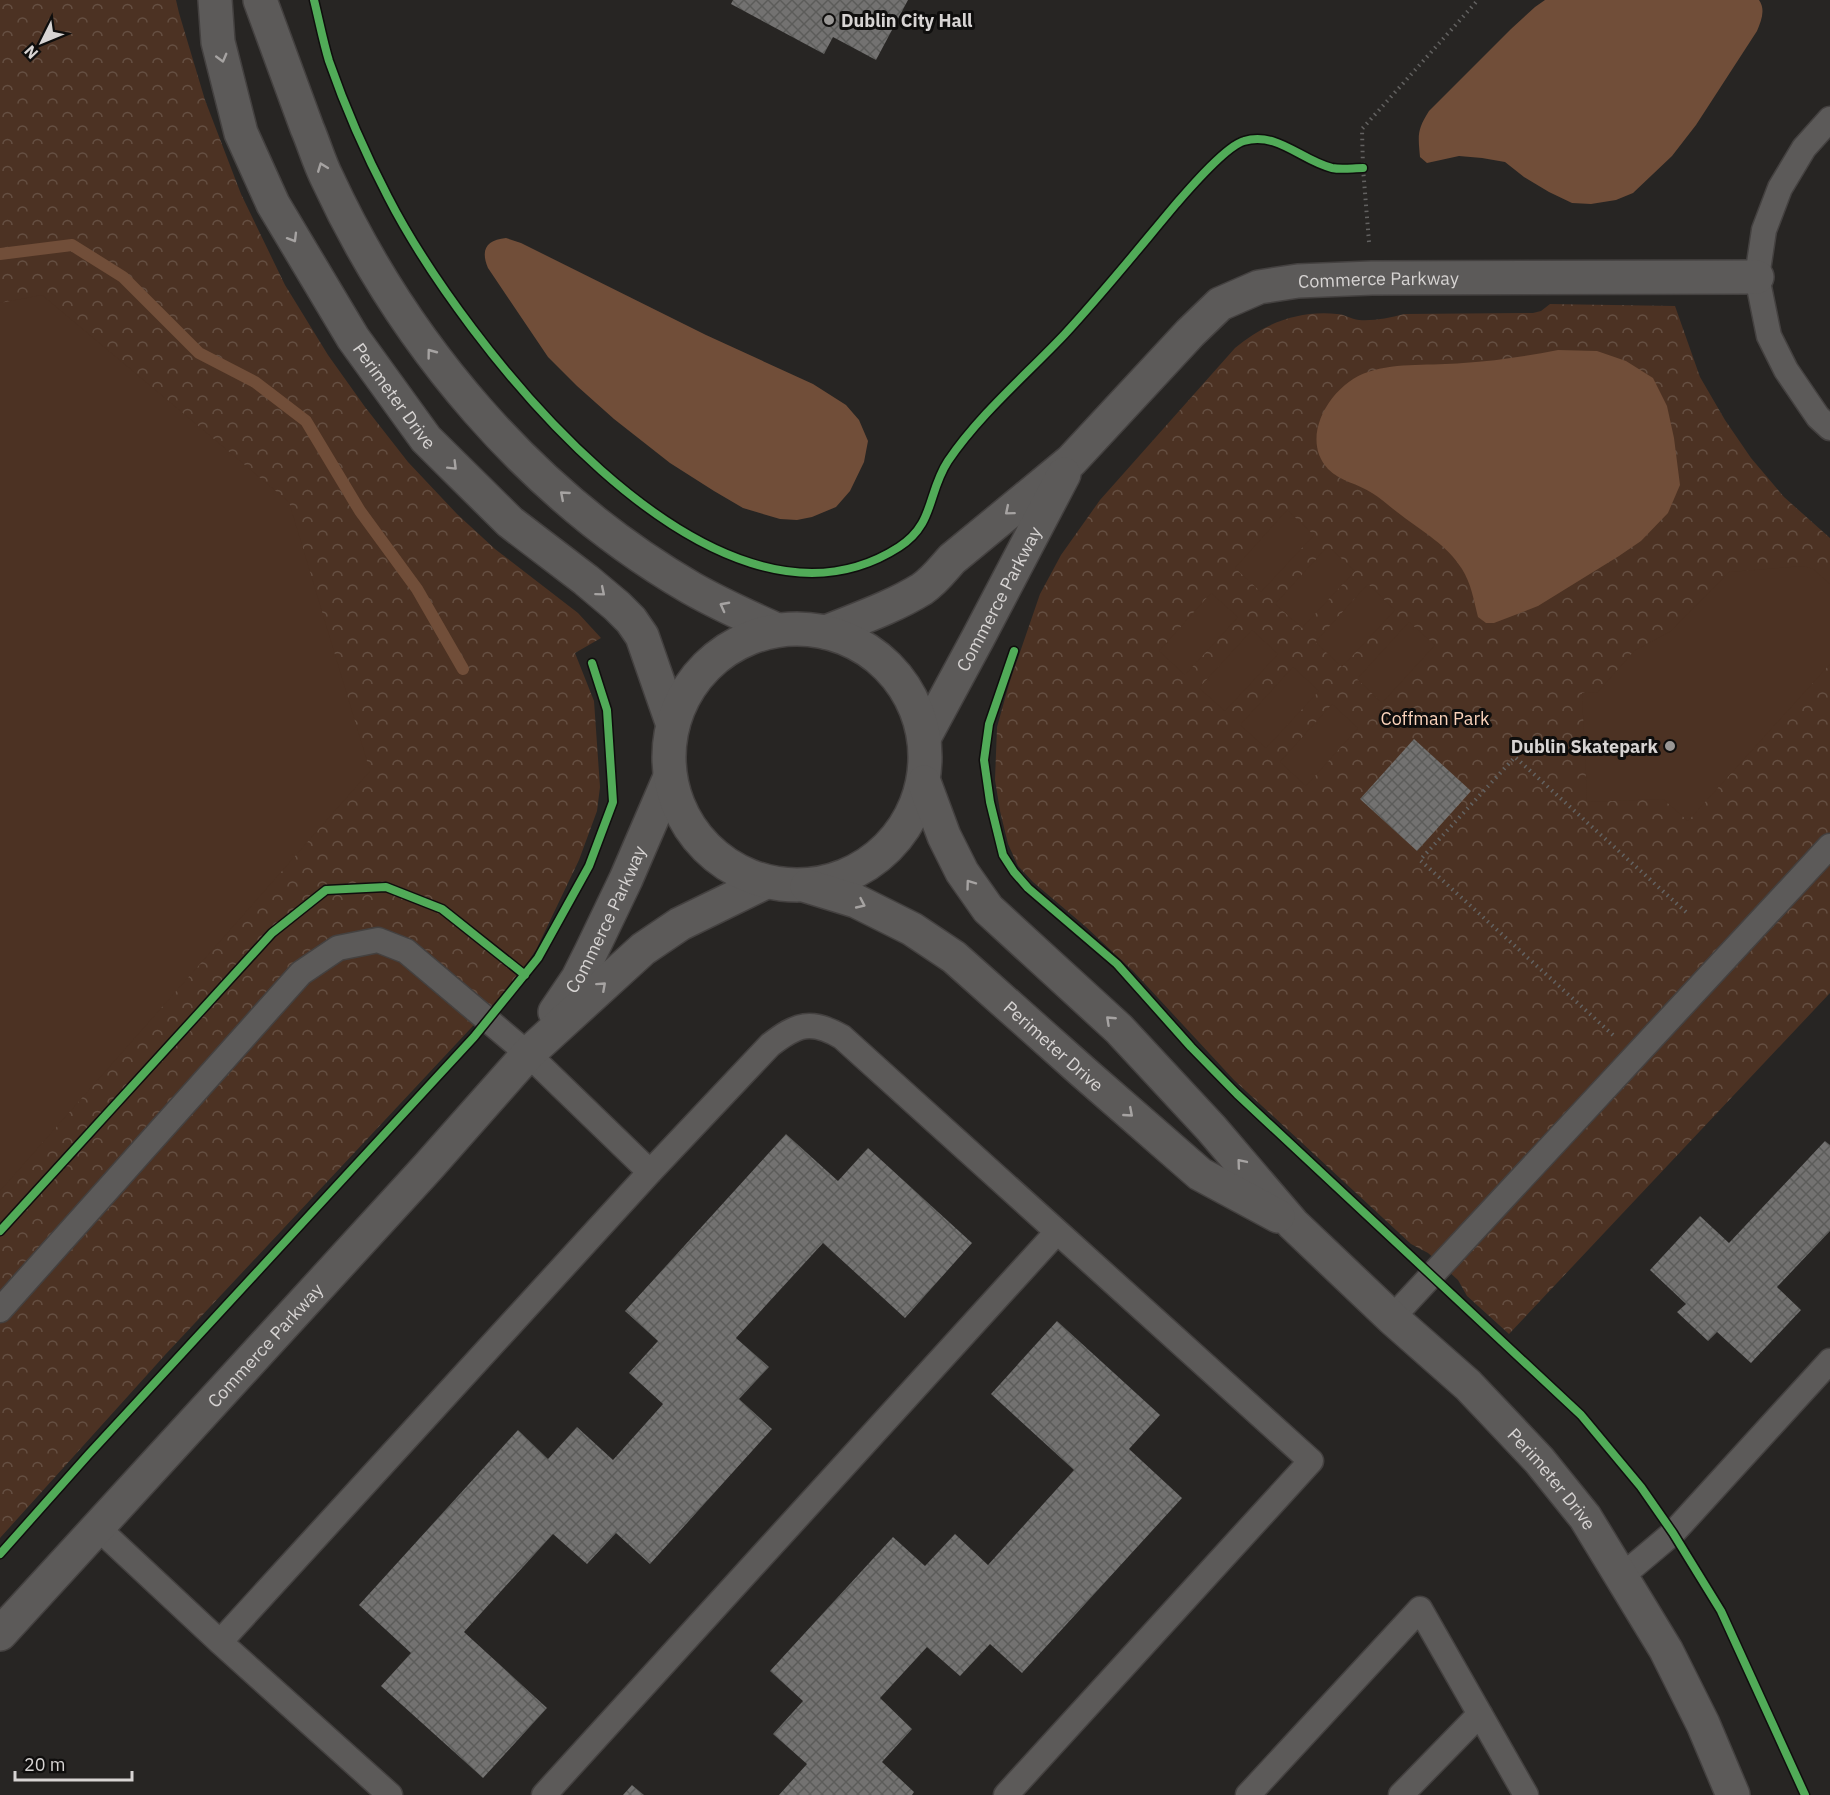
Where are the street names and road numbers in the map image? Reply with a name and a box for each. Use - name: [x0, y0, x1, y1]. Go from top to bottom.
- street label: Commerce Parkway: [1298, 266, 1459, 292]
- street label: Perimeter Drive: [348, 338, 441, 454]
- street label: Commerce Parkway: [951, 522, 1046, 675]
- street label: Commerce Parkway: [560, 842, 651, 997]
- street label: Perimeter Drive: [999, 995, 1109, 1096]
- street label: Commerce Parkway: [202, 1278, 328, 1412]
- street label: Perimeter Drive: [1503, 1423, 1601, 1534]

